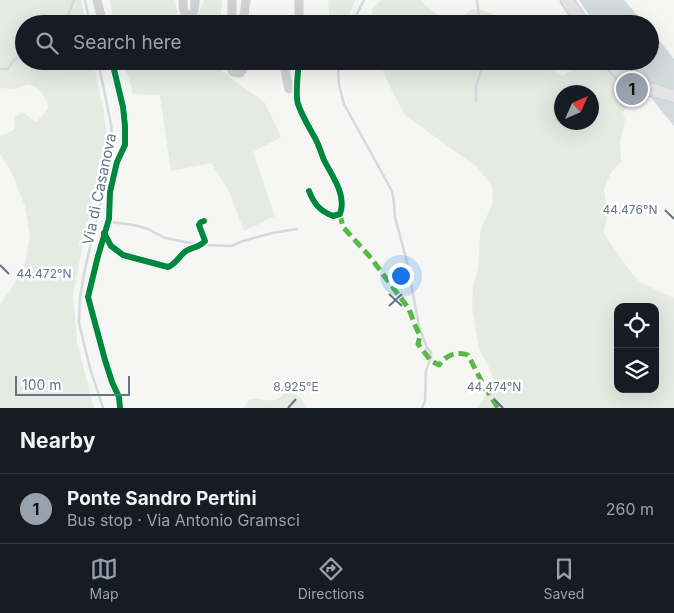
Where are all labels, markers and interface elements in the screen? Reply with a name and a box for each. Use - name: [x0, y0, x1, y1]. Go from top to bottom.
- search box: [15, 15, 659, 70]
- icon: search: [33, 29, 61, 57]
- text: Search here: [73, 31, 182, 54]
- pin: 1: [616, 70, 648, 108]
- north arrow: [554, 85, 599, 130]
- street label: Via di Casanova: [78, 131, 120, 247]
- text: 44.476°N: [603, 202, 657, 217]
- your location: [388, 263, 414, 289]
- text: 44.472°N: [17, 266, 71, 281]
- map controls: [614, 303, 659, 393]
- button: locate: [614, 303, 659, 348]
- button: layers: [614, 348, 659, 393]
- scale bar: [15, 373, 130, 396]
- text: 100 m: [22, 376, 62, 393]
- text: 8.925°E: [273, 379, 319, 394]
- text: 44.474°N: [467, 379, 521, 394]
- text: Nearby: [20, 428, 95, 453]
- text: Ponte Sandro Pertini: [67, 487, 257, 510]
- text: 1: [33, 499, 39, 519]
- text: 260 m: [606, 499, 654, 519]
- text: Bus stop · Via Antonio Gramsci: [67, 510, 300, 530]
- tab: Map: [90, 555, 119, 602]
- tab: Directions: [298, 555, 364, 602]
- tab: Saved: [543, 555, 584, 602]

